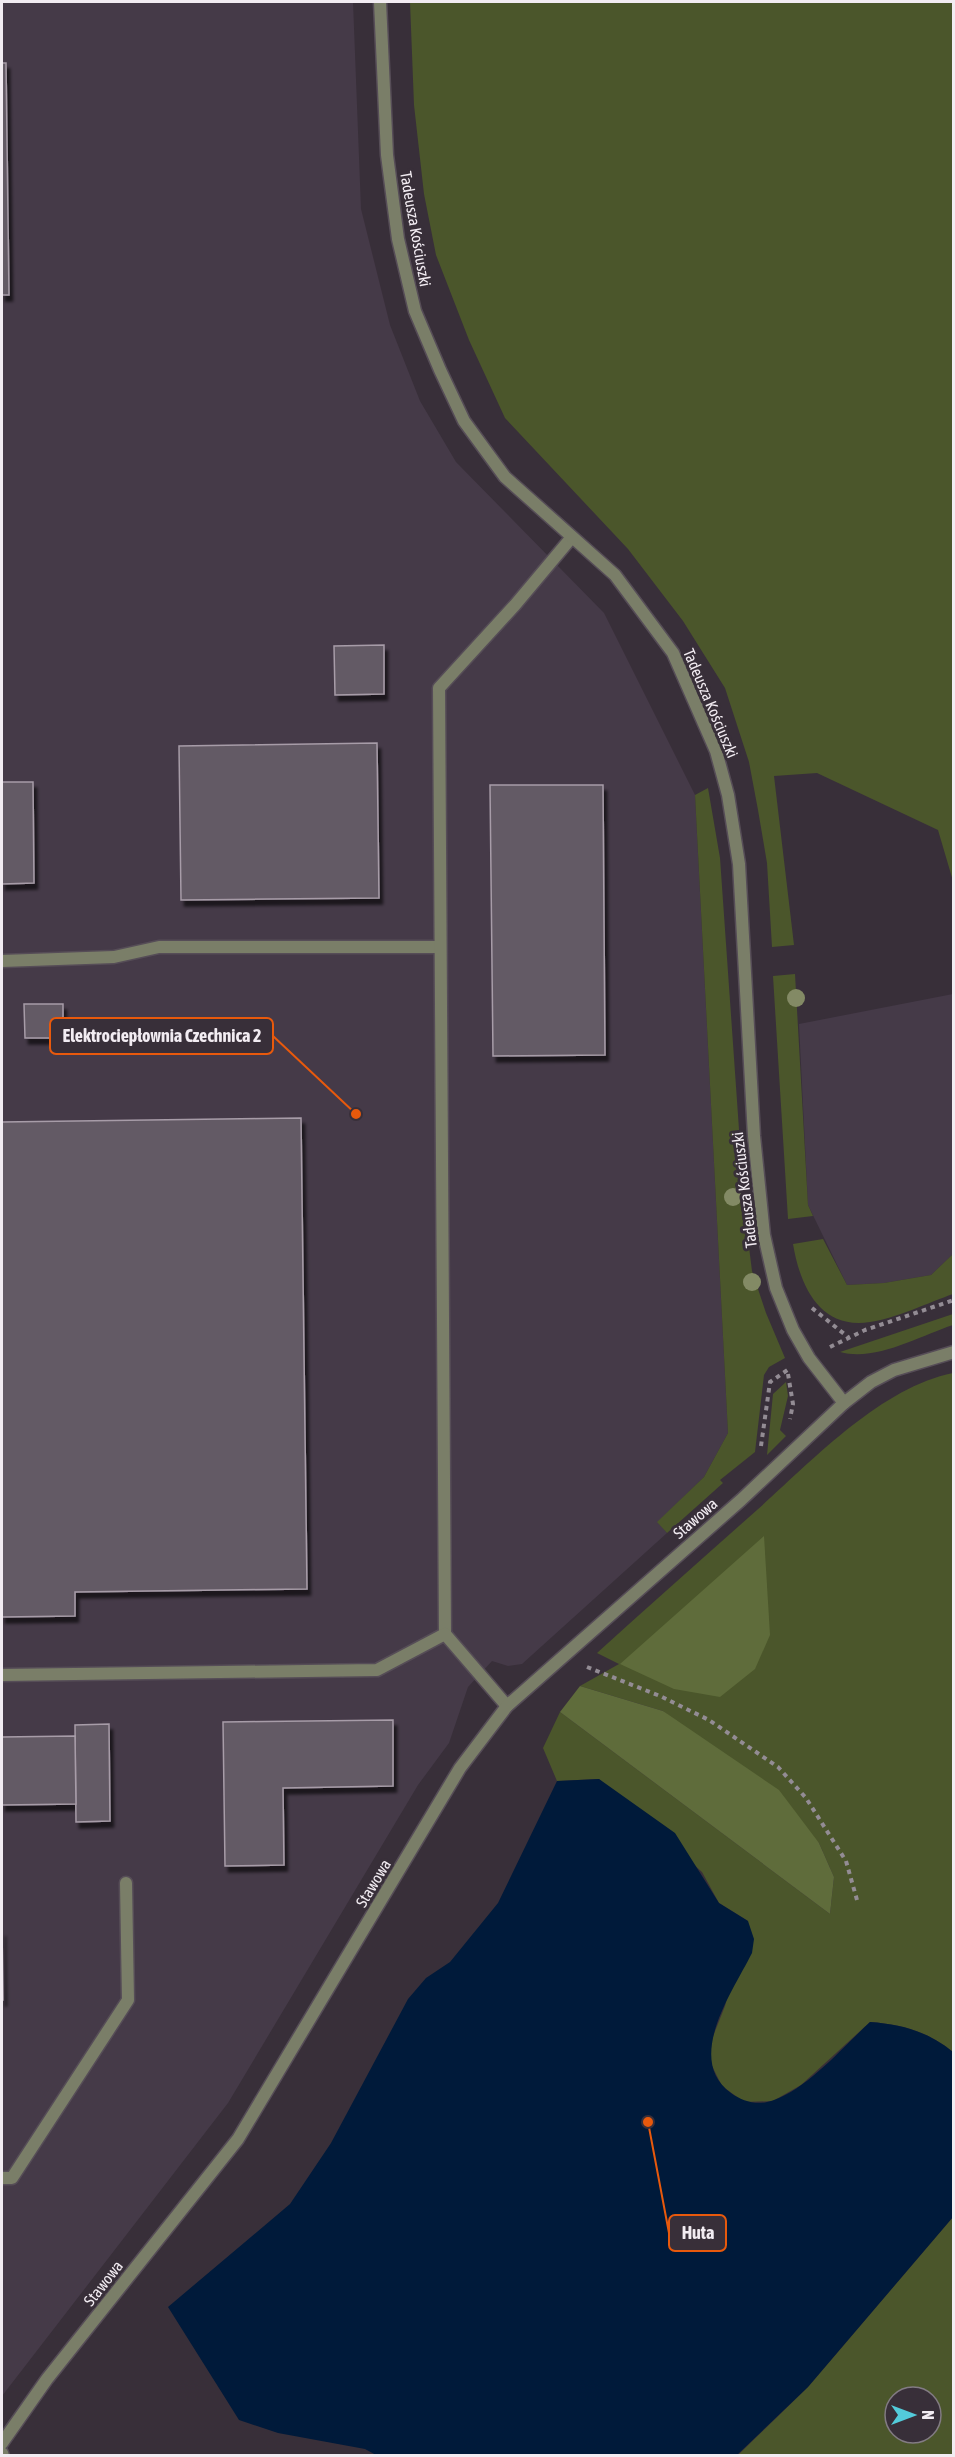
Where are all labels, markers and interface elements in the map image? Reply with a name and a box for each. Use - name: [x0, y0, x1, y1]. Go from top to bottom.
- street label: Tadeusza Kościuszki: [397, 170, 435, 288]
- street label: Tadeusza Kościuszki: [680, 646, 742, 760]
- callout: Elektrociepłownia Czechnica 2: [50, 1018, 273, 1054]
- text: Elektrociepłownia Czechnica 2: [63, 1025, 261, 1046]
- street label: Tadeusza Kościuszki: [728, 1131, 760, 1249]
- street label: Stawowa: [669, 1494, 721, 1542]
- street label: Stawowa: [352, 1856, 394, 1910]
- callout: Huta: [669, 2215, 726, 2251]
- text: Huta: [682, 2222, 714, 2243]
- street label: Stawowa: [80, 2257, 126, 2309]
- north arrow: [883, 2385, 943, 2445]
- text: N: [919, 2410, 937, 2420]

